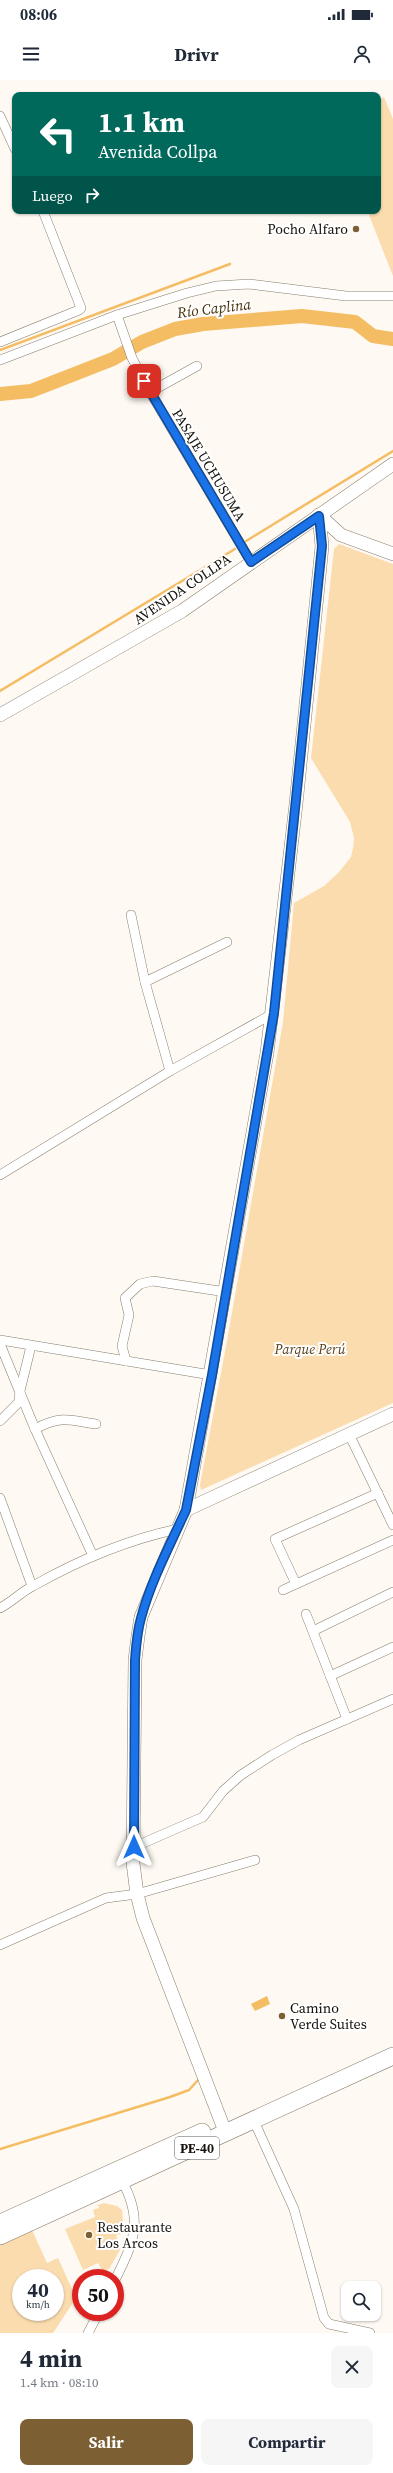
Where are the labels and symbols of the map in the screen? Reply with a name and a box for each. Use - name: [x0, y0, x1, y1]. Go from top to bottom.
- place label: Pocho Alfaro: [267, 219, 348, 239]
- marker: Pocho Alfaro: [351, 224, 361, 234]
- water label: Río Caplina: [175, 293, 252, 323]
- pin: [127, 364, 161, 398]
- street label: PASAJE UCHUSUMA: [168, 405, 251, 526]
- street label: AVENIDA COLLPA: [129, 549, 235, 629]
- park label: Parque Perú: [274, 1339, 345, 1359]
- position arrow: [113, 1826, 155, 1868]
- place label: Camino Verde Suites: [290, 1998, 367, 2034]
- marker: Camino Verde Suites: [277, 2011, 287, 2021]
- road number: PE-40: [175, 2137, 219, 2159]
- place label: Restaurante Los Arcos: [97, 2217, 172, 2253]
- marker: Restaurante Los Arcos: [84, 2230, 94, 2240]
- speed limit sign: 50: [72, 2269, 124, 2321]

